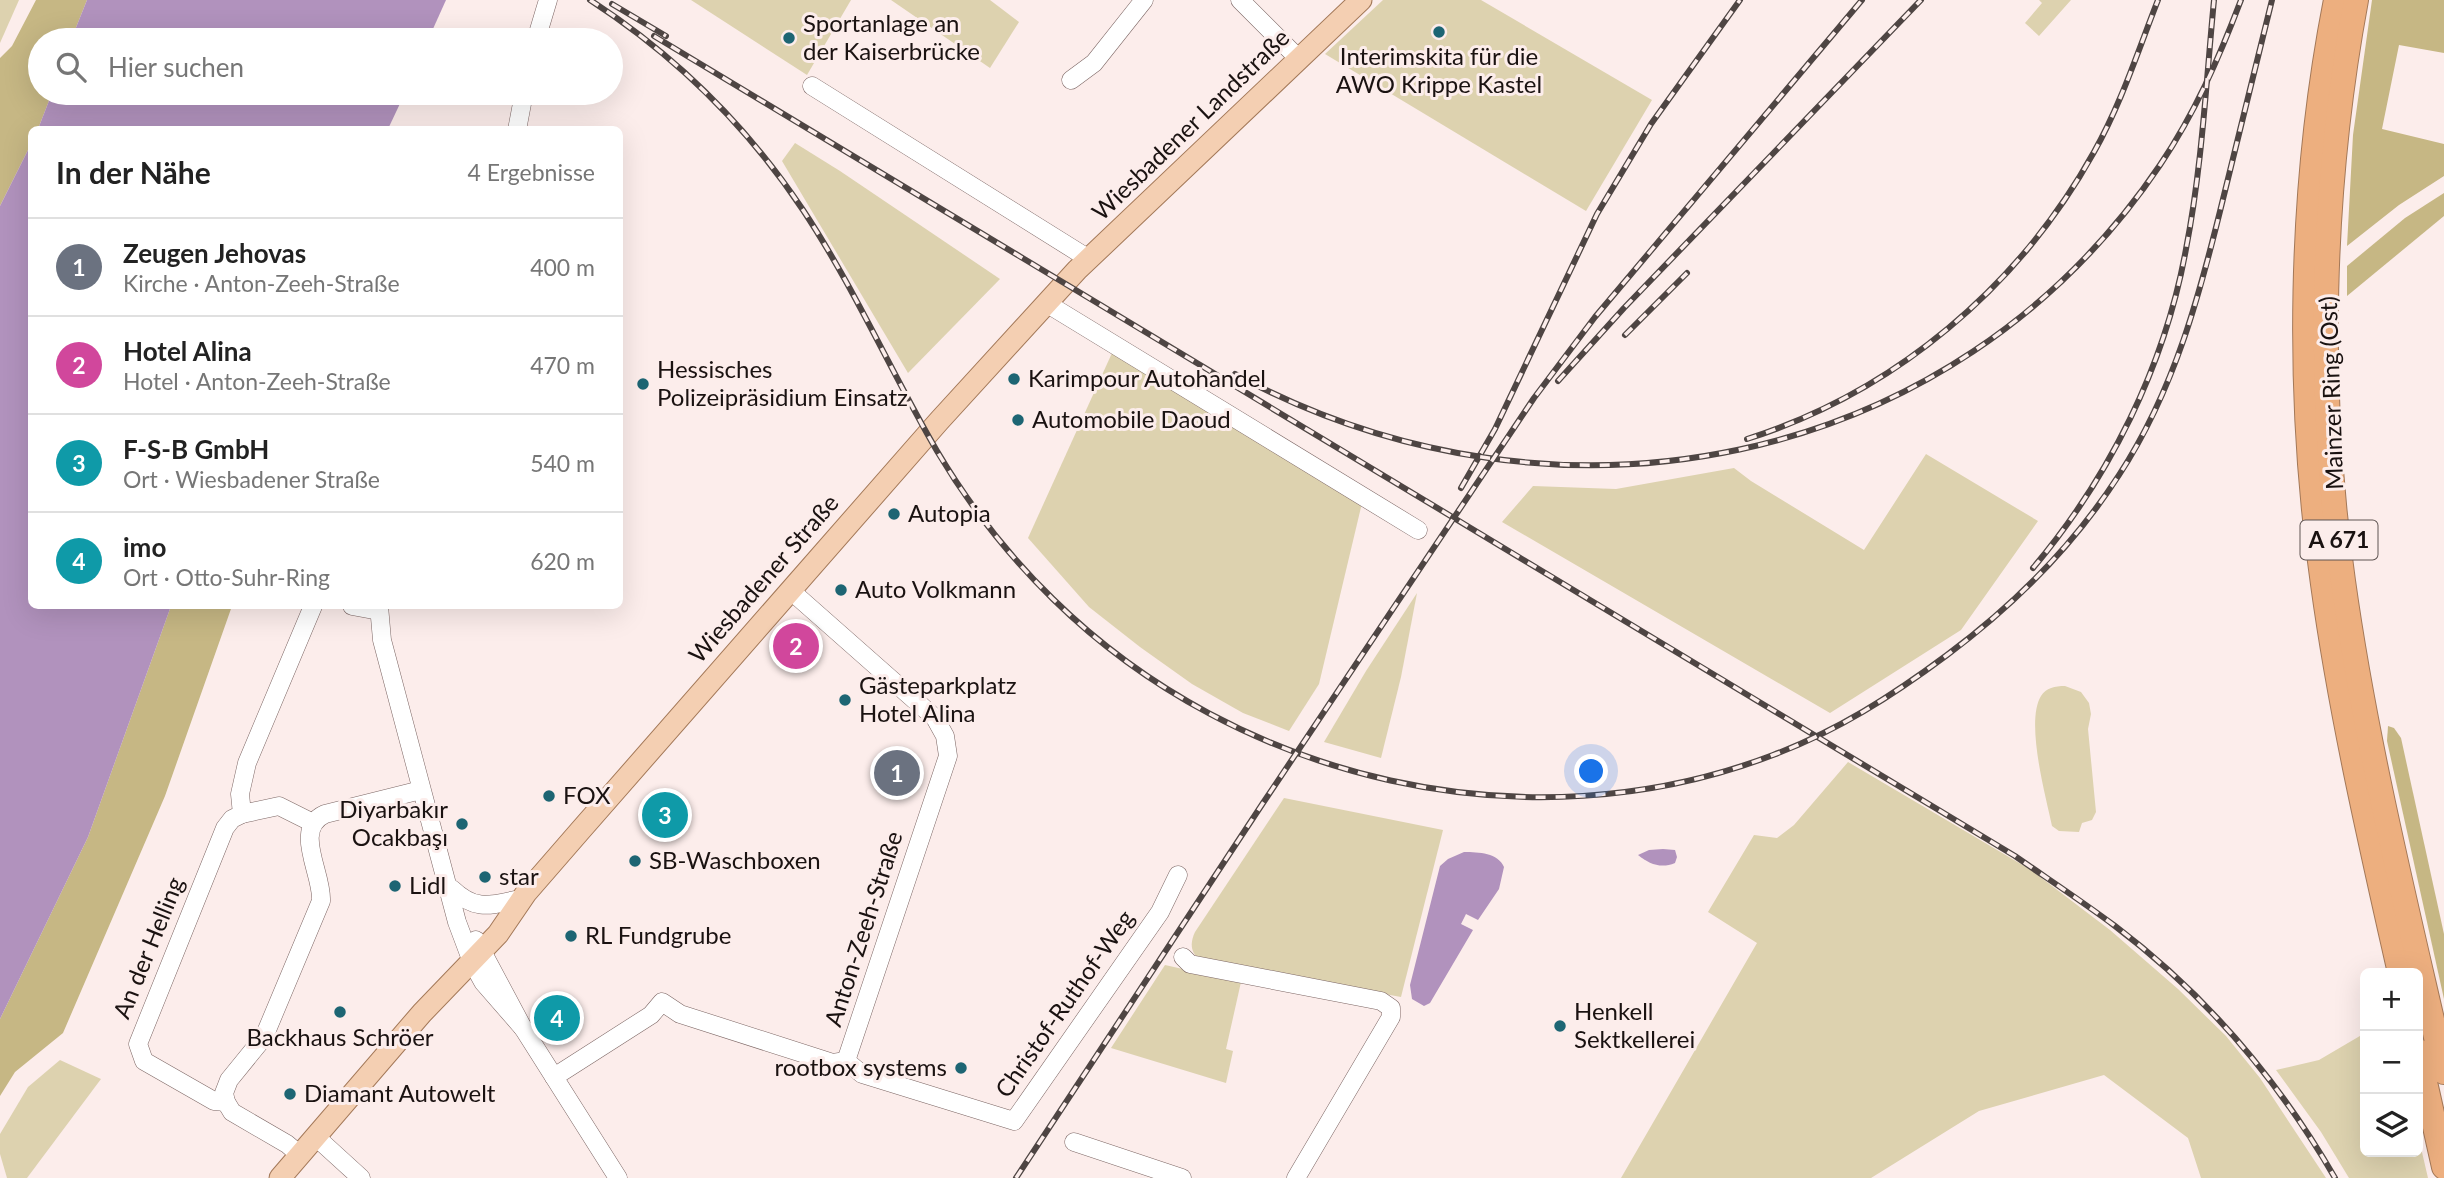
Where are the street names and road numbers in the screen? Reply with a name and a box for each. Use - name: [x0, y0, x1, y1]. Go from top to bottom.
- street label: Wiesbadener Landstraße: [1085, 22, 1295, 226]
- street label: Mainzer Ring (Ost): [2313, 296, 2348, 490]
- street label: Wiesbadener Straße: [682, 488, 844, 668]
- road number: A 671: [2300, 520, 2378, 560]
- street label: Anton-Zeeh-Straße: [817, 827, 908, 1030]
- street label: An der Helling: [106, 873, 189, 1022]
- street label: Christof-Ruthof-Weg: [988, 904, 1139, 1102]

